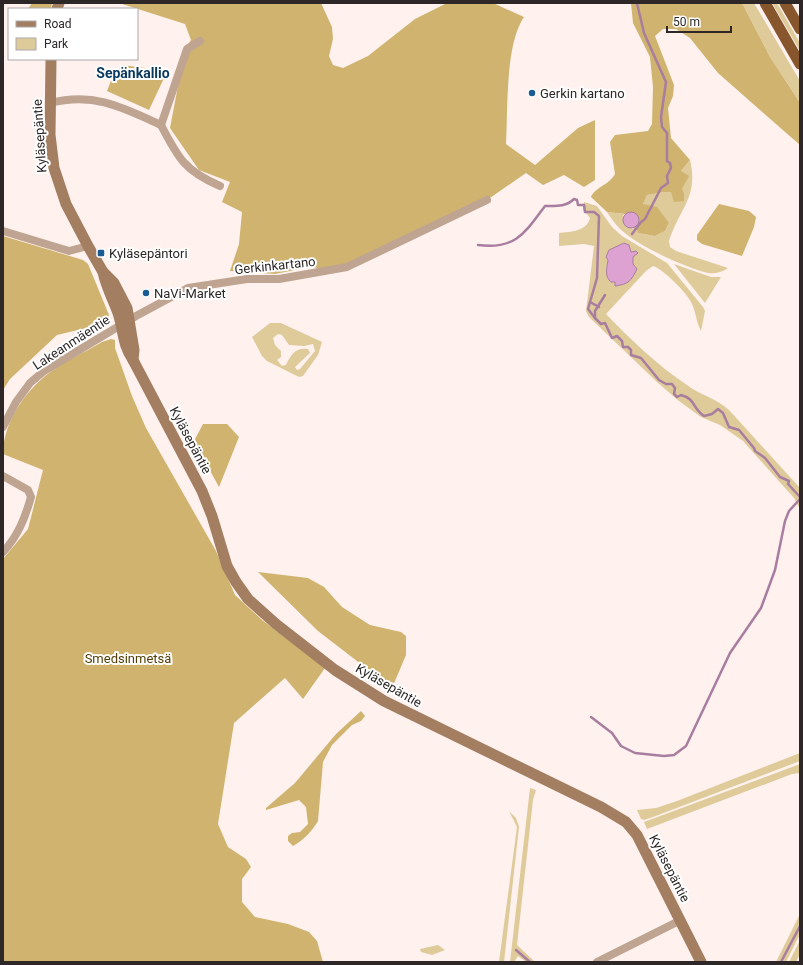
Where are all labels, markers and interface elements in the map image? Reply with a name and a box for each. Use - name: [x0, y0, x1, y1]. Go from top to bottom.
- legend: [8, 8, 138, 60]
- scale bar: [667, 8, 731, 34]
- text: 50 m: [673, 15, 700, 29]
- text: Road: [44, 17, 72, 31]
- text: Park: [44, 37, 69, 51]
- district label: Sepänkallio: [96, 65, 170, 81]
- place label: Gerkin kartano: [540, 86, 625, 101]
- marker: Gerkin kartano: [527, 88, 537, 98]
- street label: Kyläsepäntie: [29, 99, 50, 173]
- place label: Kyläsepäntori: [109, 246, 188, 261]
- marker: Kyläsepäntori: [96, 248, 106, 258]
- street label: Gerkinkartano: [234, 254, 316, 277]
- place label: NaVi-Market: [154, 286, 226, 301]
- marker: NaVi-Market: [141, 288, 151, 298]
- street label: Lakeanmäentie: [30, 312, 113, 373]
- street label: Kyläsepäntie: [167, 404, 215, 476]
- park label: Smedsinmetsä: [85, 651, 171, 666]
- street label: Kyläsepäntie: [353, 661, 425, 710]
- street label: Kyläsepäntie: [646, 832, 693, 905]

